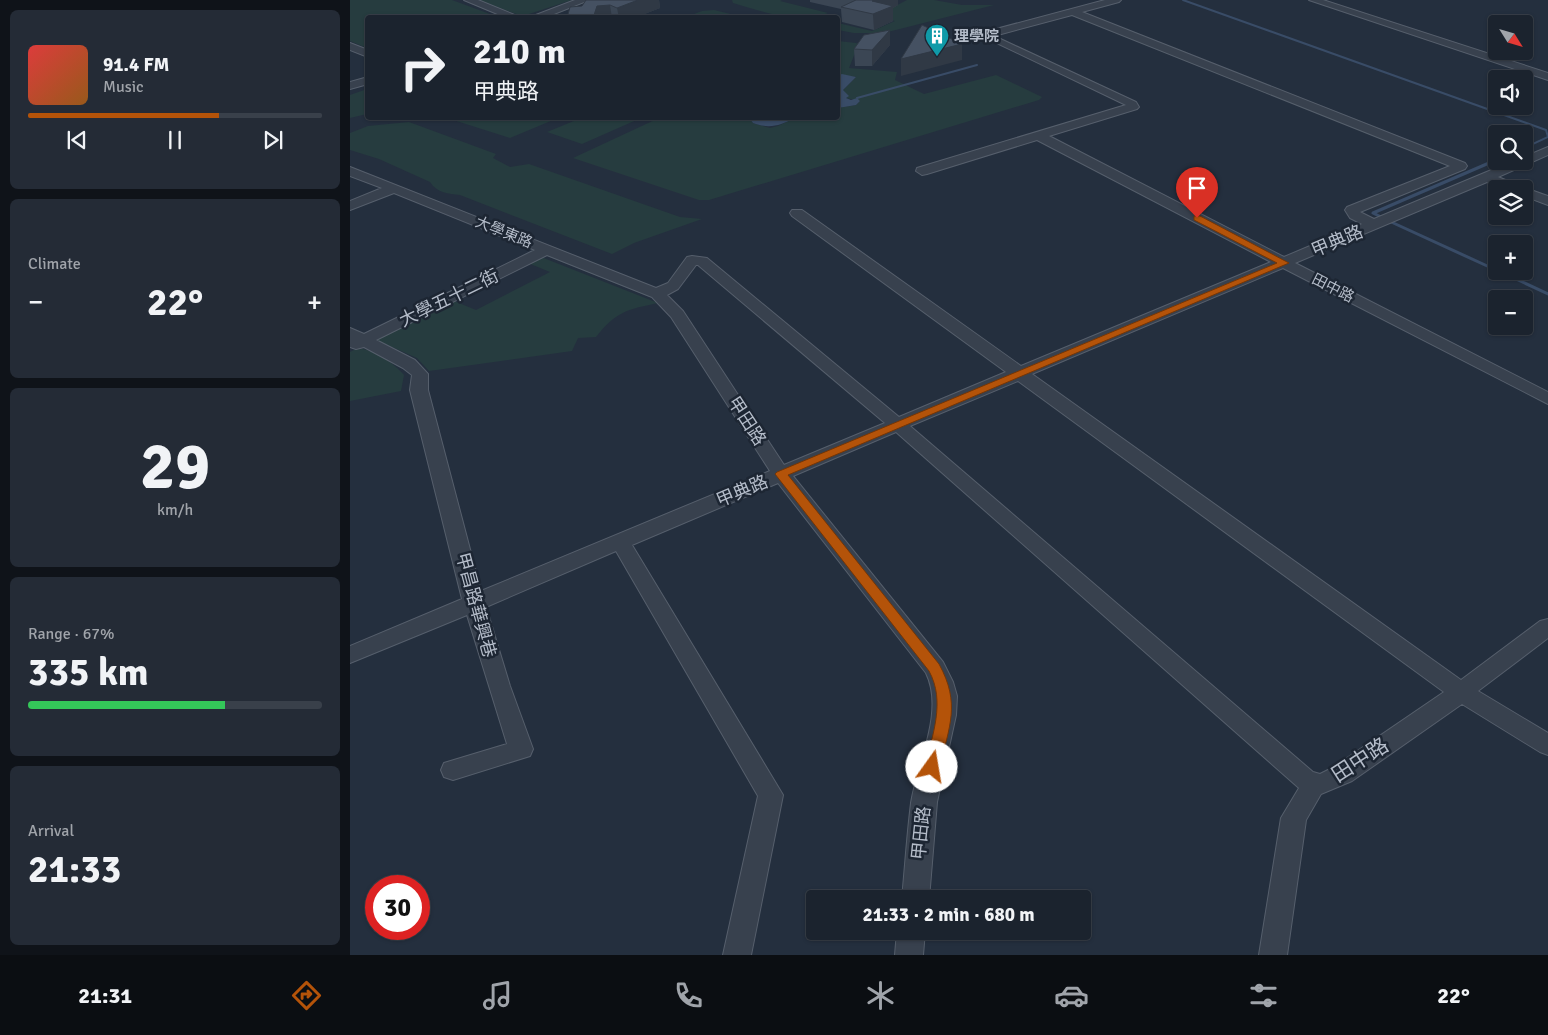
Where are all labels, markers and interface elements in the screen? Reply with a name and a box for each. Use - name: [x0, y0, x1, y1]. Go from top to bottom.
- north arrow: [1488, 15, 1532, 60]
- map controls: [1488, 15, 1533, 335]
- building icon: 理學院: [924, 23, 950, 57]
- place label: 理學院: [954, 27, 999, 45]
- text: 210 m: [473, 30, 566, 73]
- icon: right: [390, 35, 455, 100]
- text: 91.4 FM: [103, 53, 169, 77]
- button: sound: [1488, 70, 1533, 115]
- text: Music: [103, 77, 144, 97]
- text: 甲典路: [473, 78, 539, 105]
- button: search: [1488, 125, 1533, 170]
- icon: previous: [63, 126, 91, 154]
- icon: pause: [161, 126, 189, 154]
- icon: next: [259, 126, 287, 154]
- pin: [1176, 167, 1218, 218]
- icon: arrive: [1183, 174, 1211, 202]
- button: layers: [1488, 180, 1533, 225]
- street label: 大學東路: [473, 212, 535, 252]
- street label: 甲典路: [1308, 220, 1366, 262]
- button: +: [1488, 235, 1533, 280]
- text: Climate: [28, 254, 81, 274]
- street label: 大學五十二街: [396, 264, 502, 332]
- street label: 田中路: [1309, 270, 1357, 306]
- text: 22°: [147, 279, 203, 326]
- text: −: [28, 285, 43, 319]
- text: +: [307, 285, 322, 319]
- button: −: [1488, 290, 1533, 335]
- street label: 甲田路: [723, 392, 771, 450]
- text: 29: [140, 427, 210, 507]
- street label: 甲典路: [713, 470, 771, 512]
- text: km/h: [157, 500, 193, 520]
- street label: 甲昌路華興巷: [451, 550, 501, 660]
- text: Range · 67%: [28, 624, 114, 644]
- text: 335 km: [28, 649, 149, 696]
- street label: 田中路: [1327, 732, 1393, 788]
- position arrow: [905, 740, 957, 792]
- street label: 甲田路: [907, 805, 935, 861]
- text: Arrival: [28, 821, 74, 841]
- text: 21:33: [28, 846, 121, 893]
- speed limit sign: 30: [365, 875, 430, 940]
- text: 21:33 · 2 min · 680 m: [862, 903, 1035, 927]
- icon: directions: [289, 978, 324, 1013]
- icon: music: [480, 978, 515, 1013]
- icon: phone: [671, 978, 706, 1013]
- icon: climate: [863, 978, 898, 1013]
- icon: car: [1054, 978, 1089, 1013]
- icon: filters: [1246, 978, 1281, 1013]
- text: 21:31: [78, 982, 132, 1009]
- text: 22°: [1437, 982, 1470, 1009]

